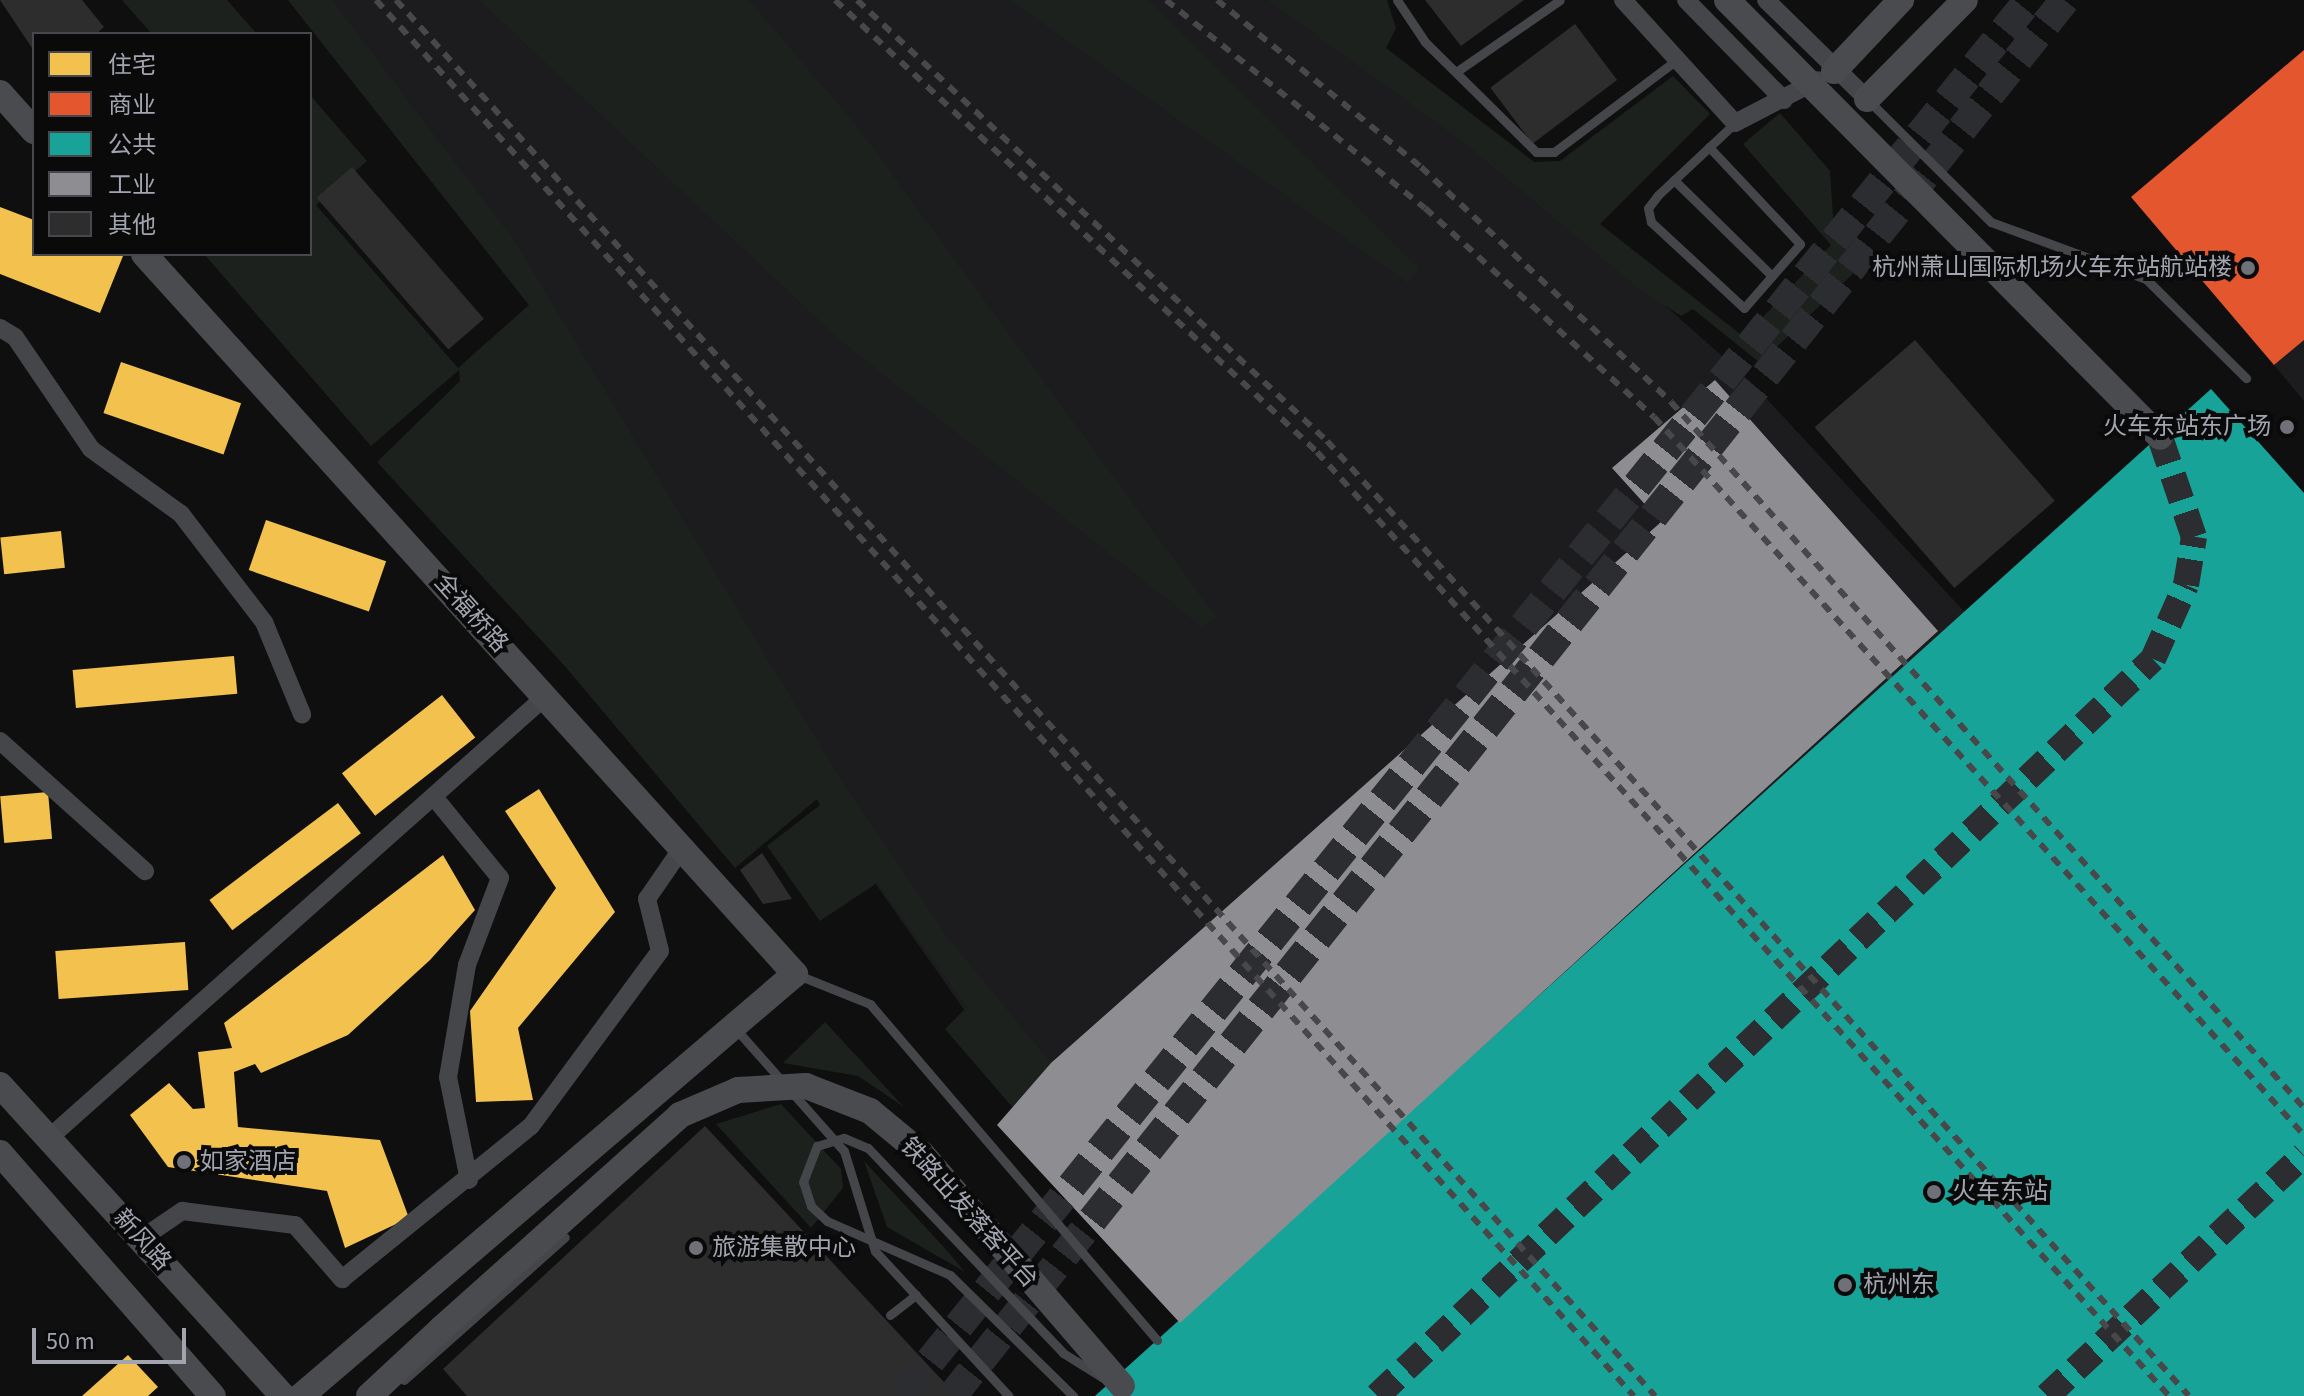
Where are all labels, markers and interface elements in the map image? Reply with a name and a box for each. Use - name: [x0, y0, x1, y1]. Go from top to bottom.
- legend: [32, 32, 312, 256]
- text: 住宅: [108, 48, 156, 83]
- text: 商业: [108, 88, 156, 123]
- text: 公共: [108, 128, 156, 163]
- text: 工业: [108, 168, 156, 203]
- text: 其他: [108, 208, 156, 243]
- place label: 杭州萧山国际机场火车东站航站楼: [1872, 254, 2232, 282]
- marker: 杭州萧山国际机场火车东站航站楼: [2239, 259, 2257, 277]
- place label: 火车东站东广场: [2103, 413, 2271, 441]
- marker: 火车东站东广场: [2278, 418, 2296, 436]
- street label: 全福桥路: [428, 568, 514, 658]
- street label: 铁路出发落客平台: [894, 1132, 1044, 1294]
- place label: 如家酒店: [200, 1148, 296, 1176]
- marker: 如家酒店: [175, 1153, 193, 1171]
- place label: 火车东站: [1952, 1178, 2048, 1206]
- marker: 火车东站: [1923, 1181, 1945, 1203]
- street label: 新风路: [107, 1204, 177, 1276]
- place label: 旅游集散中心: [712, 1234, 856, 1262]
- marker: 旅游集散中心: [687, 1239, 705, 1257]
- place label: 杭州东: [1863, 1271, 1935, 1299]
- marker: 杭州东: [1834, 1274, 1856, 1296]
- scale bar: [36, 1312, 190, 1362]
- text: 50 m: [46, 1324, 95, 1359]

